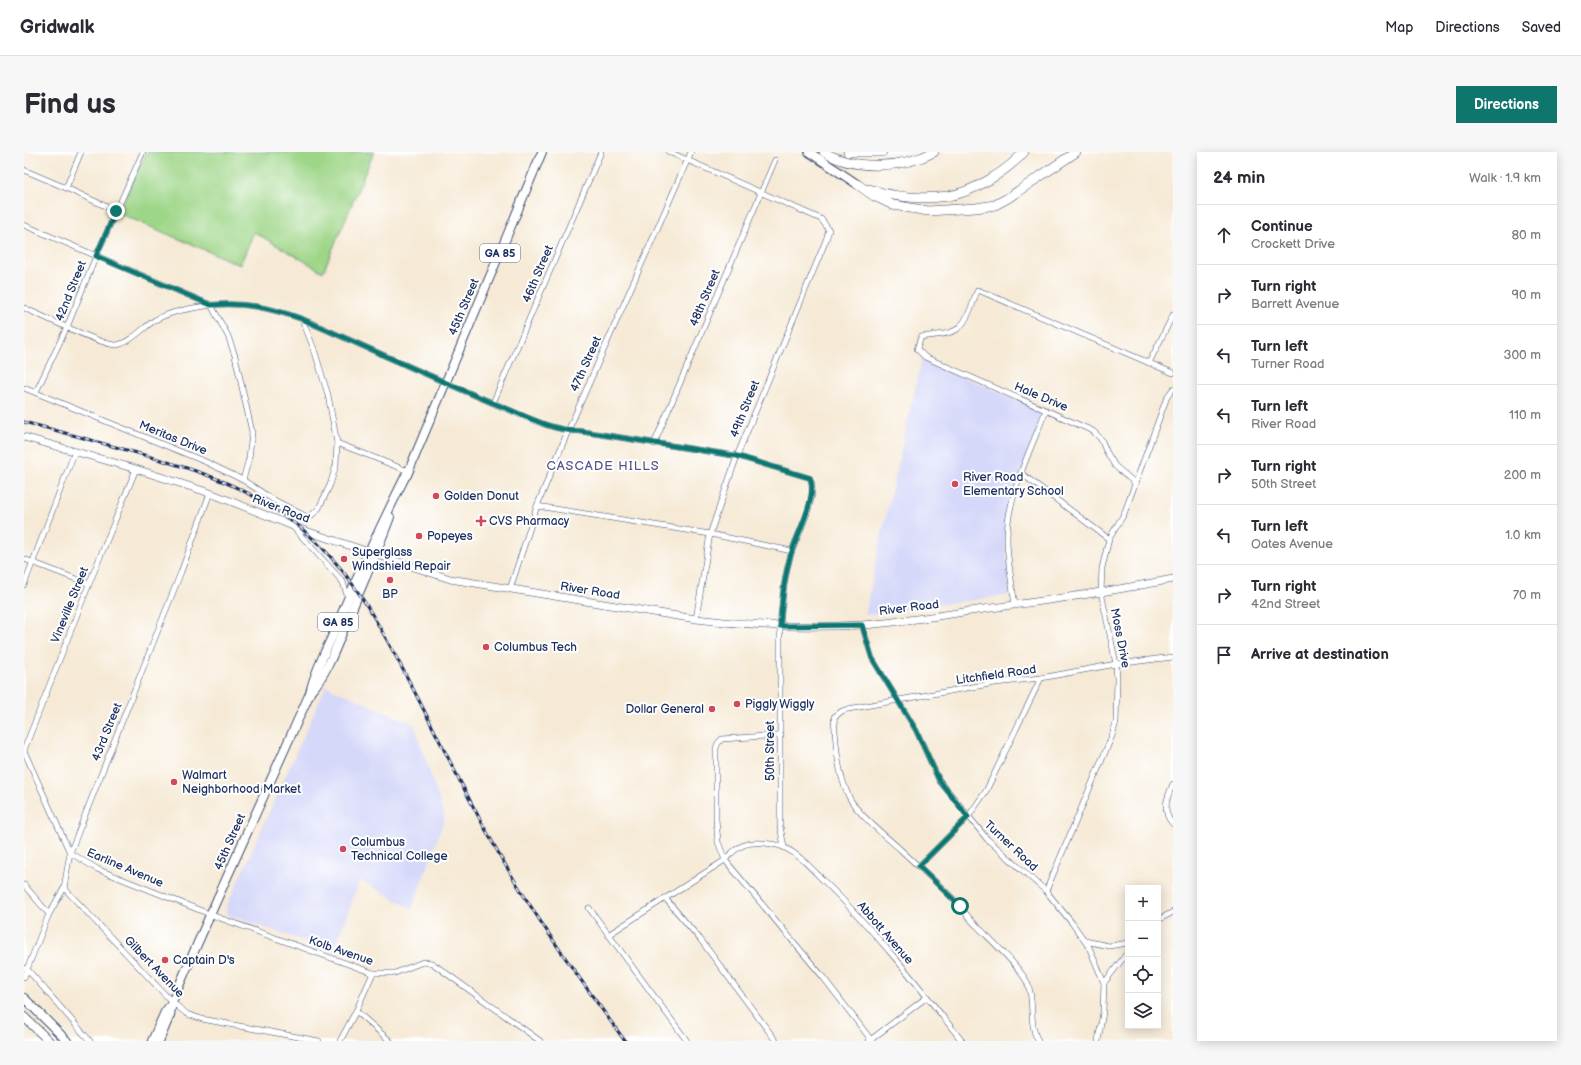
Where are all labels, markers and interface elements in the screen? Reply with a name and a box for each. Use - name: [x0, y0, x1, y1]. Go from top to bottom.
- text: Gridwalk: [20, 16, 95, 39]
- text: Map: [1385, 19, 1413, 36]
- text: Directions: [1435, 19, 1500, 36]
- text: Saved: [1522, 19, 1561, 36]
- button: Directions: [1456, 86, 1557, 123]
- text: Find us: [24, 88, 116, 121]
- text: 24 min: [1213, 168, 1265, 188]
- text: Walk · 1.9 km: [1469, 170, 1541, 186]
- route end: [107, 202, 125, 220]
- text: Continue: [1251, 217, 1313, 236]
- icon: ahead: [1213, 224, 1235, 246]
- text: 80 m: [1512, 227, 1541, 243]
- text: Crockett Drive: [1251, 236, 1335, 252]
- street label: 46th Street: [519, 243, 557, 305]
- road number: GA 85: [480, 244, 520, 262]
- street label: 42nd Street: [52, 258, 90, 323]
- street label: 48th Street: [686, 267, 724, 329]
- street label: 45th Street: [445, 276, 483, 338]
- text: Turn right: [1251, 277, 1316, 296]
- icon: right: [1213, 284, 1235, 306]
- text: 90 m: [1512, 287, 1541, 303]
- text: Barrett Avenue: [1251, 296, 1339, 312]
- street label: 47th Street: [567, 333, 605, 394]
- text: Turn left: [1251, 337, 1308, 356]
- icon: left: [1213, 344, 1235, 366]
- text: 300 m: [1503, 347, 1541, 363]
- text: Turner Road: [1251, 356, 1324, 372]
- street label: 49th Street: [727, 378, 763, 440]
- street label: Hale Drive: [1012, 379, 1070, 415]
- text: Turn left: [1251, 397, 1308, 416]
- icon: left: [1213, 404, 1235, 426]
- text: 110 m: [1509, 407, 1541, 423]
- text: River Road: [1251, 416, 1316, 432]
- street label: Meritas Drive: [137, 418, 209, 458]
- text: Turn right: [1251, 457, 1316, 476]
- district label: CASCADE HILLS: [546, 458, 660, 474]
- icon: right: [1213, 464, 1235, 486]
- text: 200 m: [1504, 467, 1541, 483]
- place label: River Road Elementary School: [963, 470, 1064, 499]
- text: 50th Street: [1251, 476, 1316, 492]
- marker: River Road Elementary School: [950, 479, 960, 489]
- place label: Golden Donut: [444, 489, 519, 504]
- street label: River Road: [250, 491, 312, 527]
- marker: Golden Donut: [431, 491, 441, 501]
- place label: CVS Pharmacy: [489, 514, 570, 529]
- marker: CVS Pharmacy: [476, 516, 486, 526]
- text: Turn left: [1251, 517, 1308, 536]
- icon: left: [1213, 524, 1235, 546]
- text: 1.0 km: [1505, 527, 1541, 543]
- place label: Popeyes: [427, 529, 473, 544]
- marker: Popeyes: [414, 531, 424, 541]
- text: Oates Avenue: [1251, 536, 1333, 552]
- place label: Superglass Windshield Repair: [352, 545, 451, 574]
- marker: Superglass Windshield Repair: [339, 554, 349, 564]
- street label: Vineville Street: [48, 564, 92, 645]
- marker: BP: [385, 575, 395, 585]
- text: Turn right: [1251, 577, 1316, 596]
- street label: River Road: [559, 579, 621, 603]
- icon: right: [1213, 584, 1235, 606]
- place label: BP: [382, 587, 398, 602]
- text: 70 m: [1513, 587, 1541, 603]
- text: 42nd Street: [1251, 596, 1320, 612]
- street label: River Road: [878, 597, 940, 619]
- street label: Moss Drive: [1107, 607, 1133, 669]
- road number: GA 85: [318, 613, 358, 631]
- place label: Columbus Tech: [494, 640, 577, 655]
- marker: Columbus Tech: [481, 642, 491, 652]
- icon: arrive: [1213, 644, 1235, 666]
- text: Arrive at destination: [1251, 645, 1389, 664]
- street label: Litchfield Road: [955, 662, 1037, 688]
- place label: Piggly Wiggly: [745, 697, 815, 712]
- marker: Piggly Wiggly: [732, 699, 742, 709]
- street label: 43rd Street: [89, 700, 126, 763]
- place label: Dollar General: [625, 702, 704, 717]
- marker: Dollar General: [707, 704, 717, 714]
- street label: 50th Street: [763, 721, 778, 781]
- place label: Walmart Neighborhood Market: [182, 768, 301, 797]
- marker: Walmart Neighborhood Market: [169, 777, 179, 787]
- street label: 45th Street: [211, 811, 249, 873]
- street label: Turner Road: [981, 817, 1041, 875]
- place label: Columbus Technical College: [351, 835, 448, 864]
- marker: Columbus Technical College: [338, 844, 348, 854]
- street label: Earline Avenue: [84, 845, 166, 891]
- map controls: [1125, 885, 1161, 1029]
- button: +: [1125, 885, 1161, 921]
- route start: [951, 897, 969, 915]
- street label: Abbott Avenue: [854, 898, 916, 968]
- button: −: [1125, 921, 1161, 957]
- street label: Gilbert Avenue: [121, 933, 187, 1001]
- street label: Kolb Avenue: [307, 933, 375, 969]
- place label: Captain D's: [173, 953, 235, 968]
- marker: Captain D's: [160, 955, 170, 965]
- button: locate: [1125, 957, 1161, 993]
- button: layers: [1125, 993, 1161, 1029]

